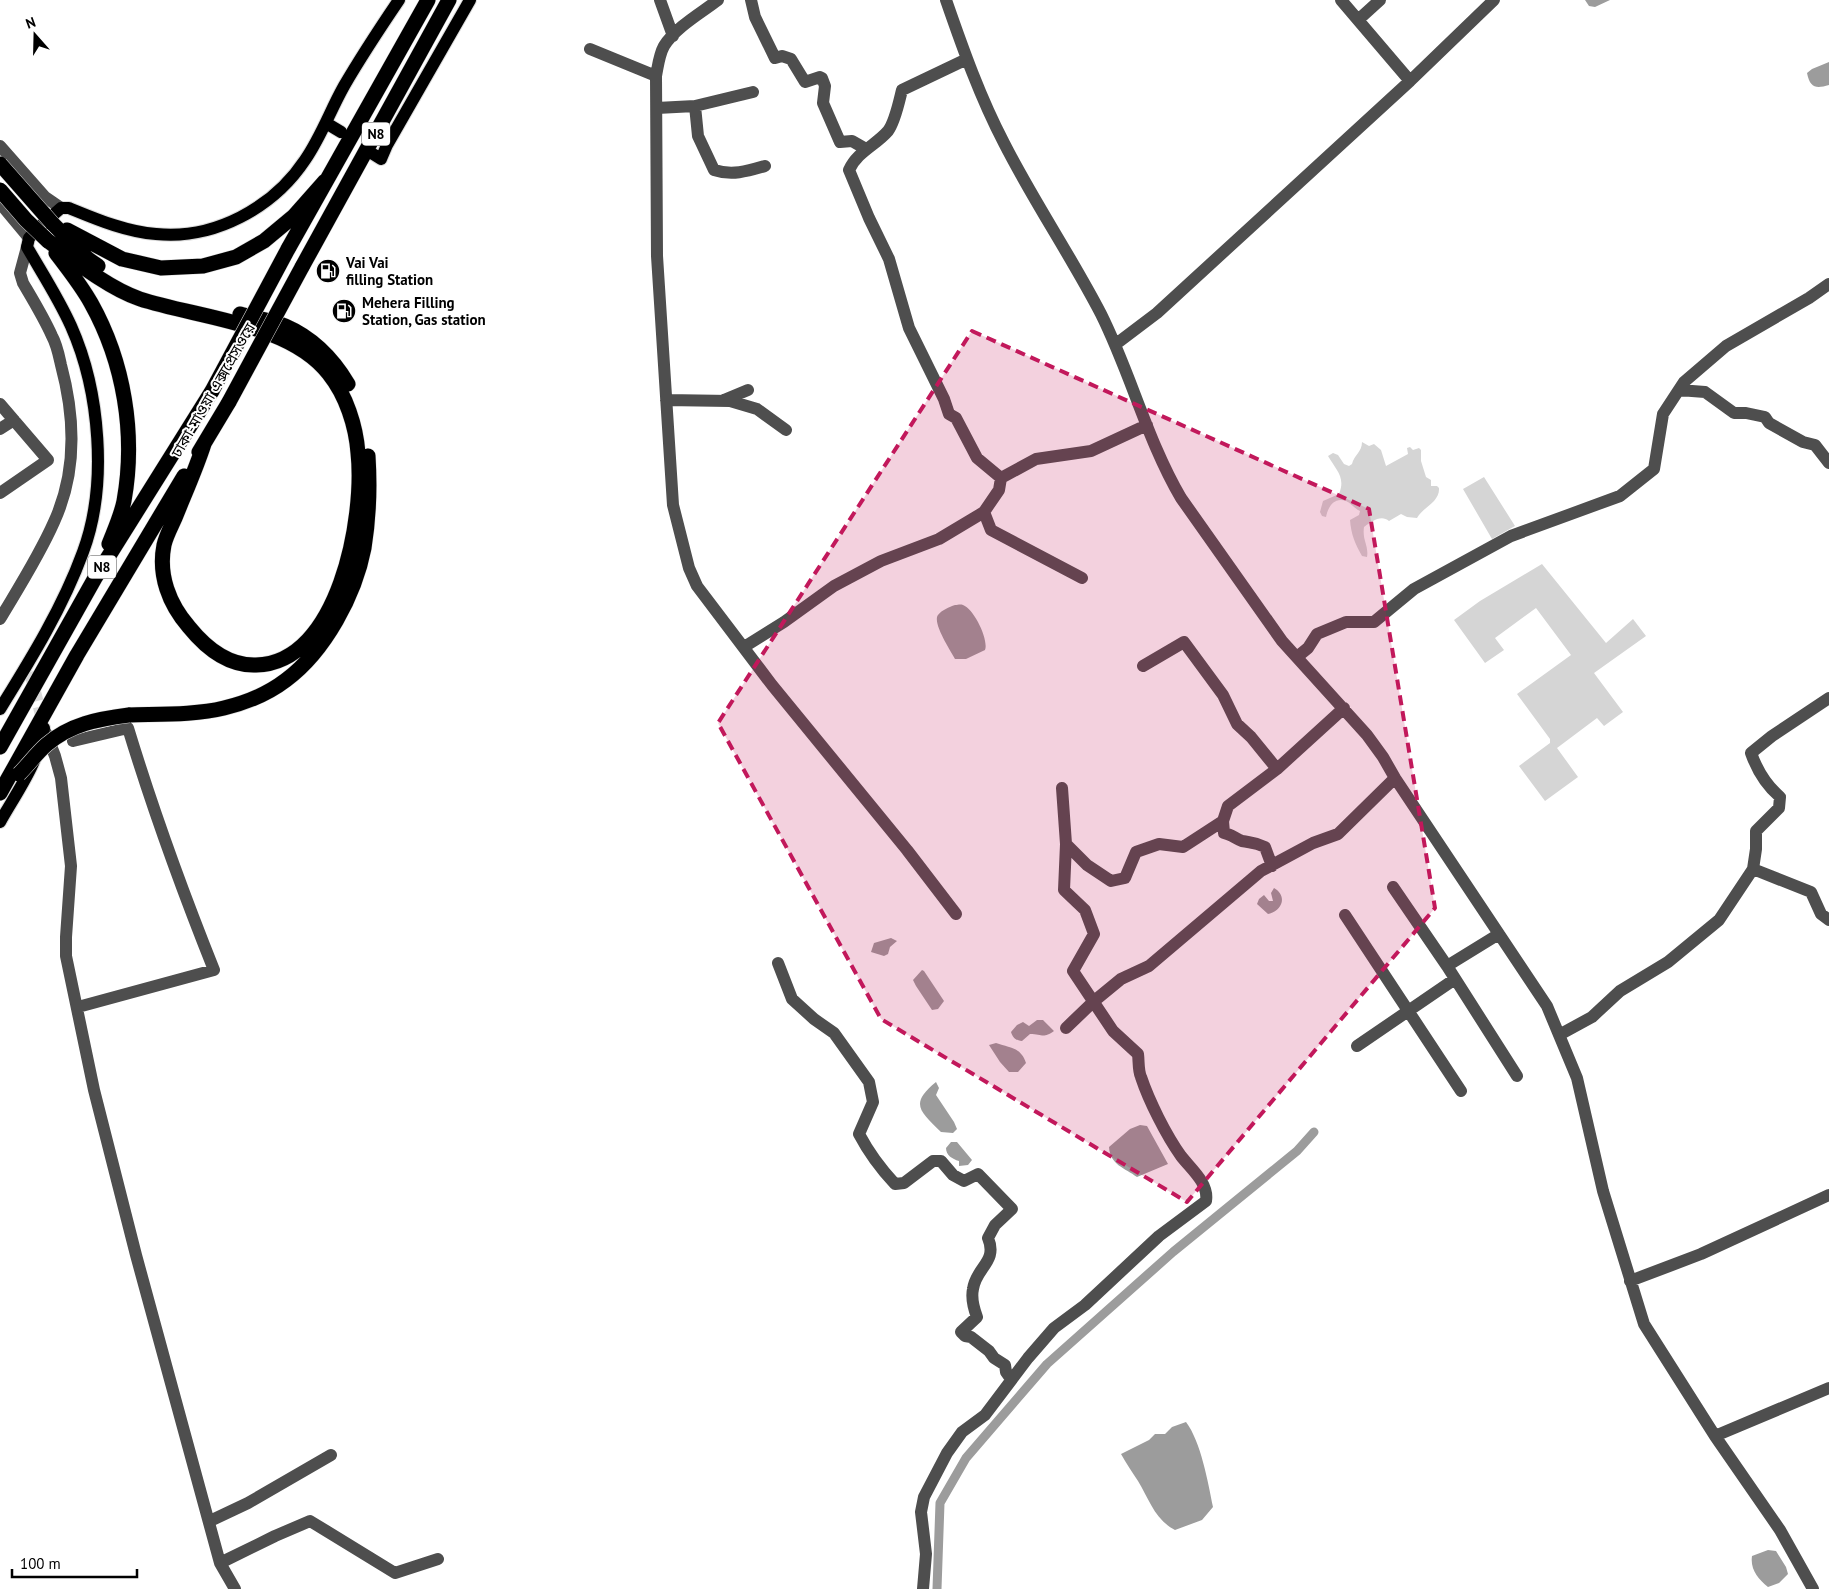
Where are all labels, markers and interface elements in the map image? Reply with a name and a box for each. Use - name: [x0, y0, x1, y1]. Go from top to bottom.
- north arrow: [10, 10, 60, 60]
- text: N: [23, 13, 38, 33]
- road number: N8: [362, 122, 390, 146]
- place label: Vai Vai filling Station: [345, 253, 433, 289]
- fuel station icon: Vai Vai filling Station: [315, 258, 341, 284]
- place label: Mehera Filling Station, Gas station: [362, 293, 486, 329]
- fuel station icon: Mehera Filling Station, Gas station: [331, 298, 357, 324]
- street label: ঢাকা-মাওয়া এক্সপ্রেসওয়ে: [166, 319, 259, 461]
- road number: N8: [88, 556, 116, 578]
- scale bar: [12, 1546, 138, 1578]
- text: 100 m: [20, 1554, 61, 1573]

